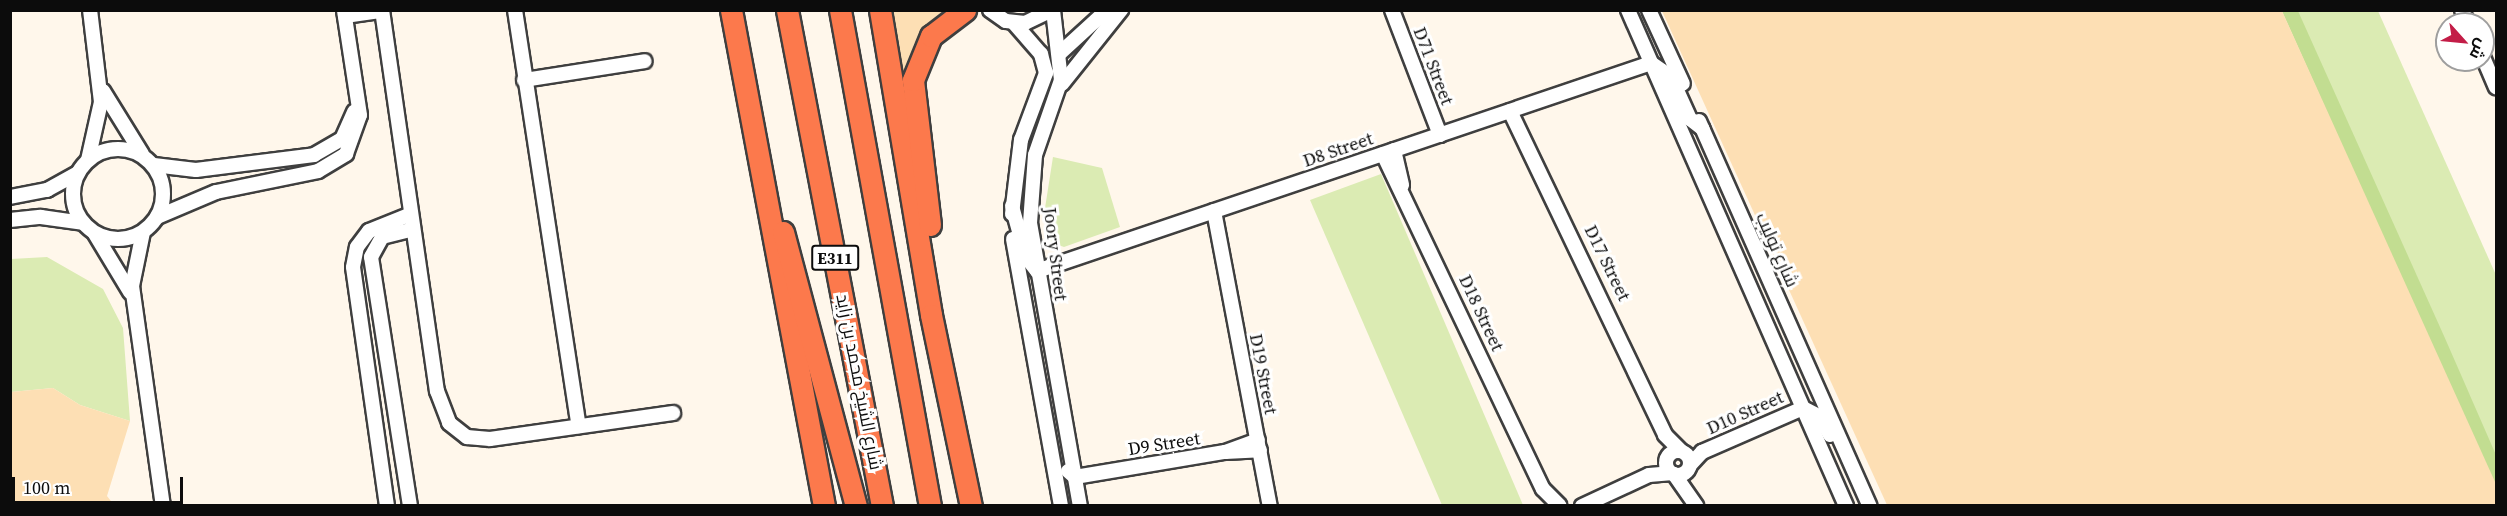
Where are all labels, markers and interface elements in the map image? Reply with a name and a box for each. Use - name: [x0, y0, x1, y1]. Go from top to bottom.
- north arrow: [2435, 12, 2495, 72]
- street label: D71 Street: [1408, 24, 1458, 108]
- text: ش: [2465, 35, 2494, 63]
- street label: D8 Street: [1300, 128, 1376, 172]
- street label: Joory Street: [1039, 206, 1071, 302]
- street label: شارع توليب: [1751, 209, 1803, 291]
- street label: D17 Street: [1579, 222, 1635, 304]
- road number: E311: [811, 245, 859, 271]
- street label: D18 Street: [1454, 272, 1508, 354]
- street label: شارع الشيخ محمد بن زايد: [831, 292, 887, 472]
- street label: D19 Street: [1245, 332, 1281, 416]
- street label: D10 Street: [1703, 387, 1787, 439]
- street label: D9 Street: [1127, 428, 1201, 460]
- scale bar: [15, 465, 186, 503]
- text: 100 m: [23, 475, 70, 500]

